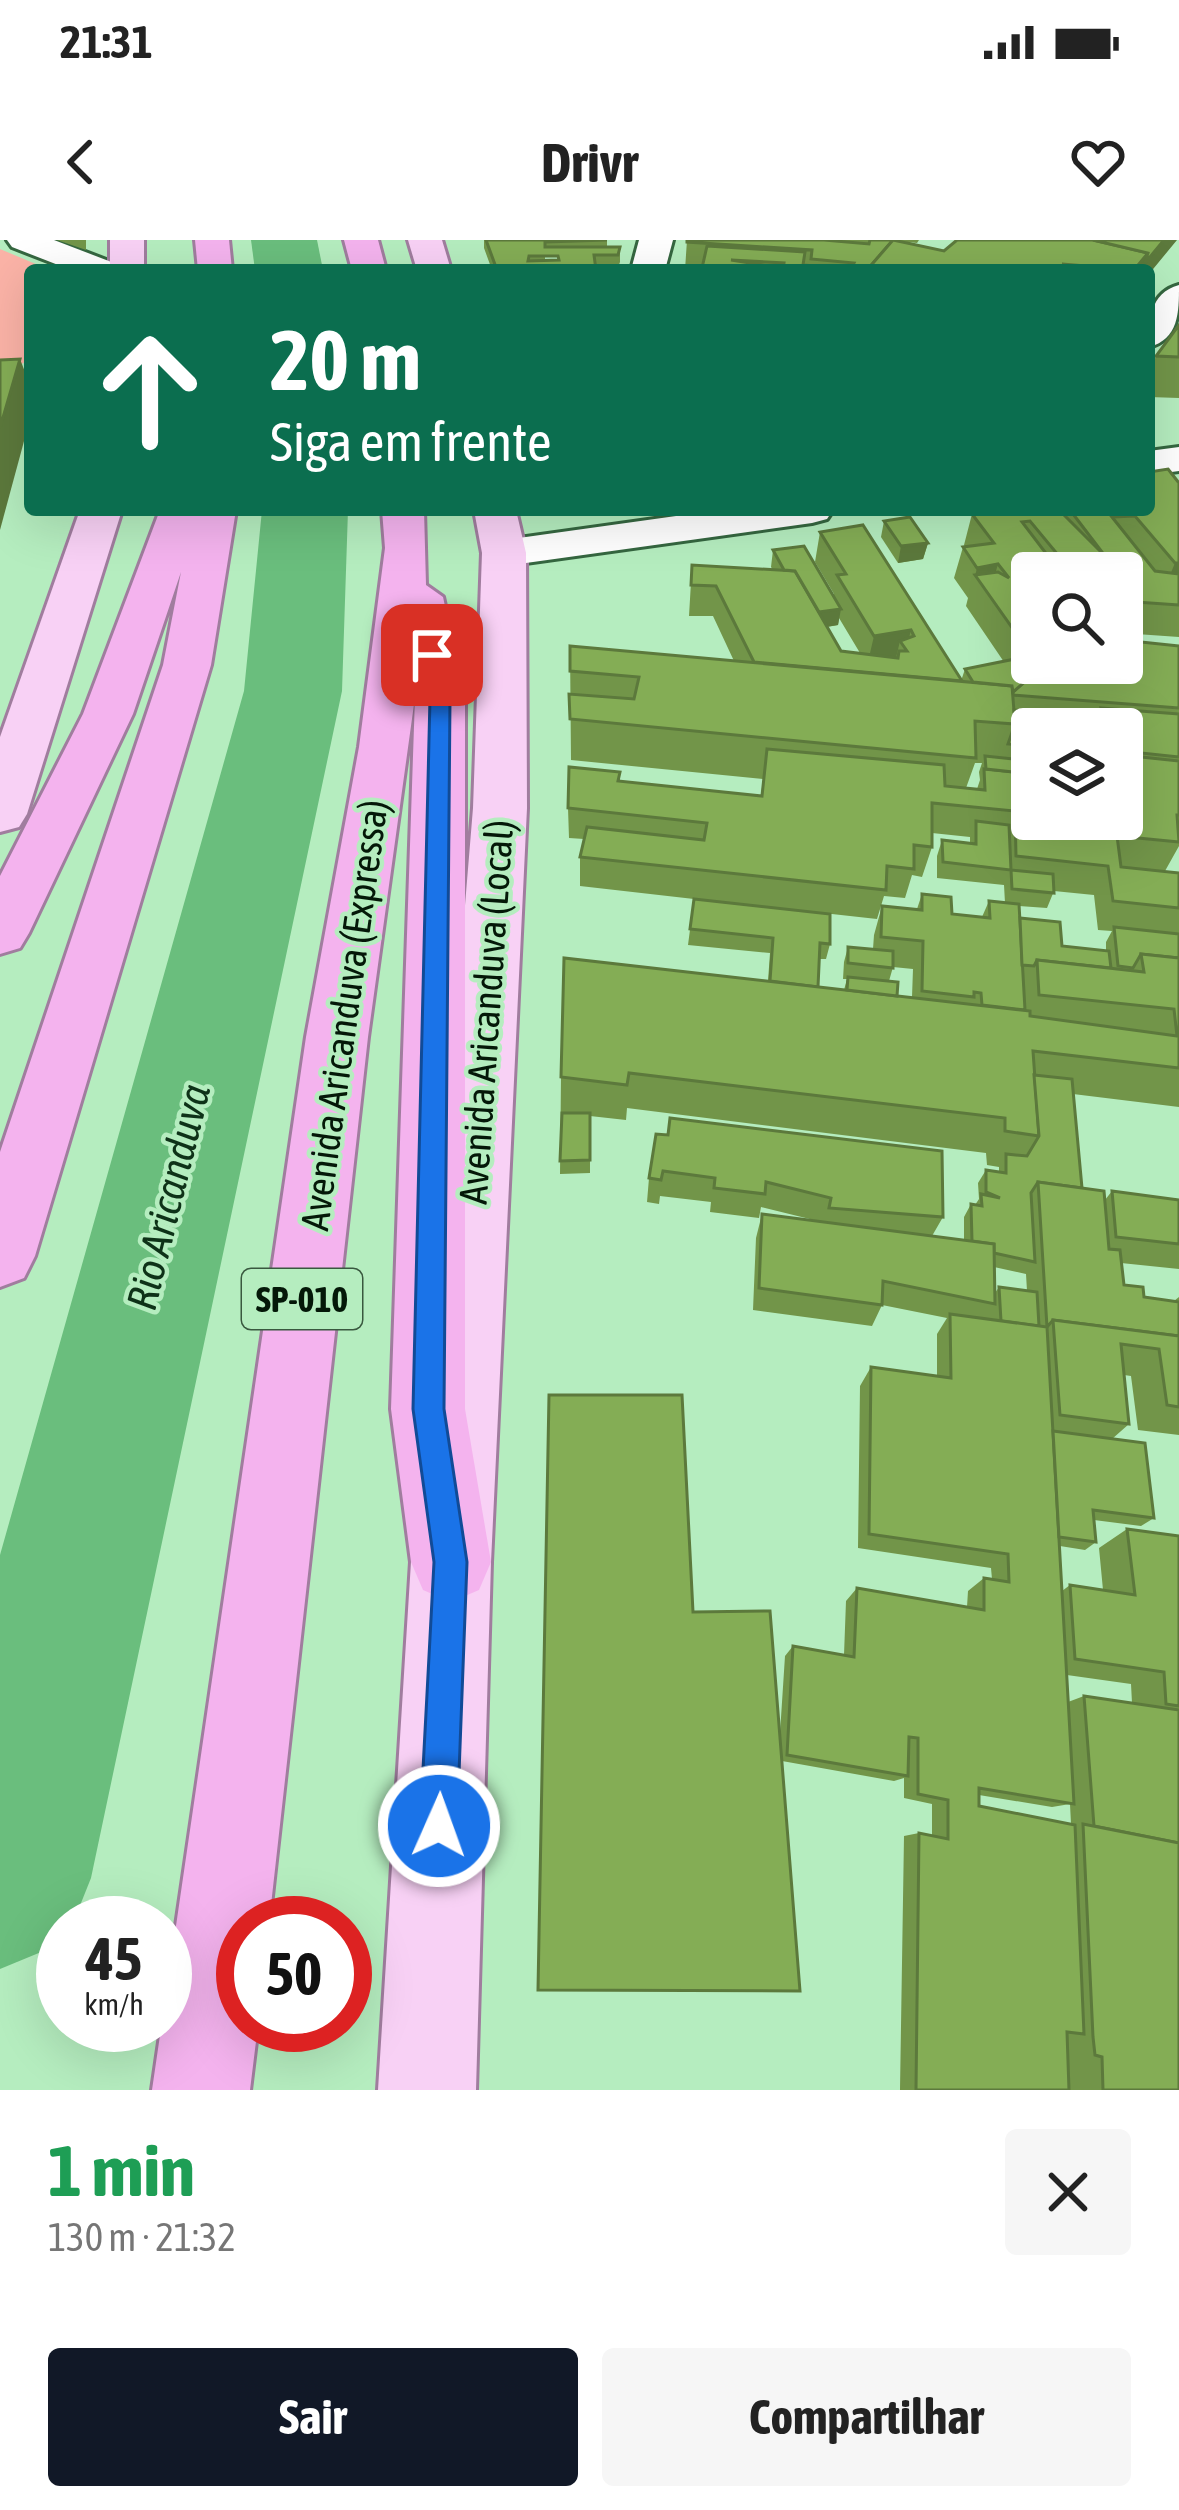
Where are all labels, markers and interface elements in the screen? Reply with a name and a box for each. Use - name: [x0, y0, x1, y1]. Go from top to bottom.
- text: 21:31: [60, 16, 153, 68]
- icon: back: [48, 129, 114, 195]
- icon: heart: [1065, 129, 1131, 195]
- text: Drivr: [541, 132, 638, 193]
- icon: ahead: [72, 312, 228, 468]
- text: 20 m: [270, 312, 421, 408]
- text: Siga em frente: [270, 411, 552, 472]
- map controls: [1011, 552, 1143, 840]
- button: search: [1011, 552, 1143, 684]
- pin: [381, 604, 483, 706]
- icon: arrive: [399, 622, 465, 688]
- button: layers: [1011, 708, 1143, 840]
- street label: Avenida Aricanduva (Expressa): [292, 797, 396, 1233]
- street label: Avenida Aricanduva (Local): [451, 818, 521, 1206]
- water label: Rio Aricanduva: [117, 1079, 219, 1315]
- road number: SP-010: [242, 1269, 362, 1329]
- position arrow: [376, 1763, 502, 1889]
- speed limit sign: 50: [216, 1896, 372, 2052]
- text: 45: [86, 1924, 142, 1993]
- text: km/h: [84, 1987, 144, 2021]
- text: 1 min: [48, 2129, 195, 2211]
- button: close: [1005, 2129, 1131, 2255]
- text: 130 m · 21:32: [48, 2215, 236, 2259]
- button: Sair: [48, 2348, 578, 2486]
- button: Compartilhar: [602, 2348, 1131, 2486]

